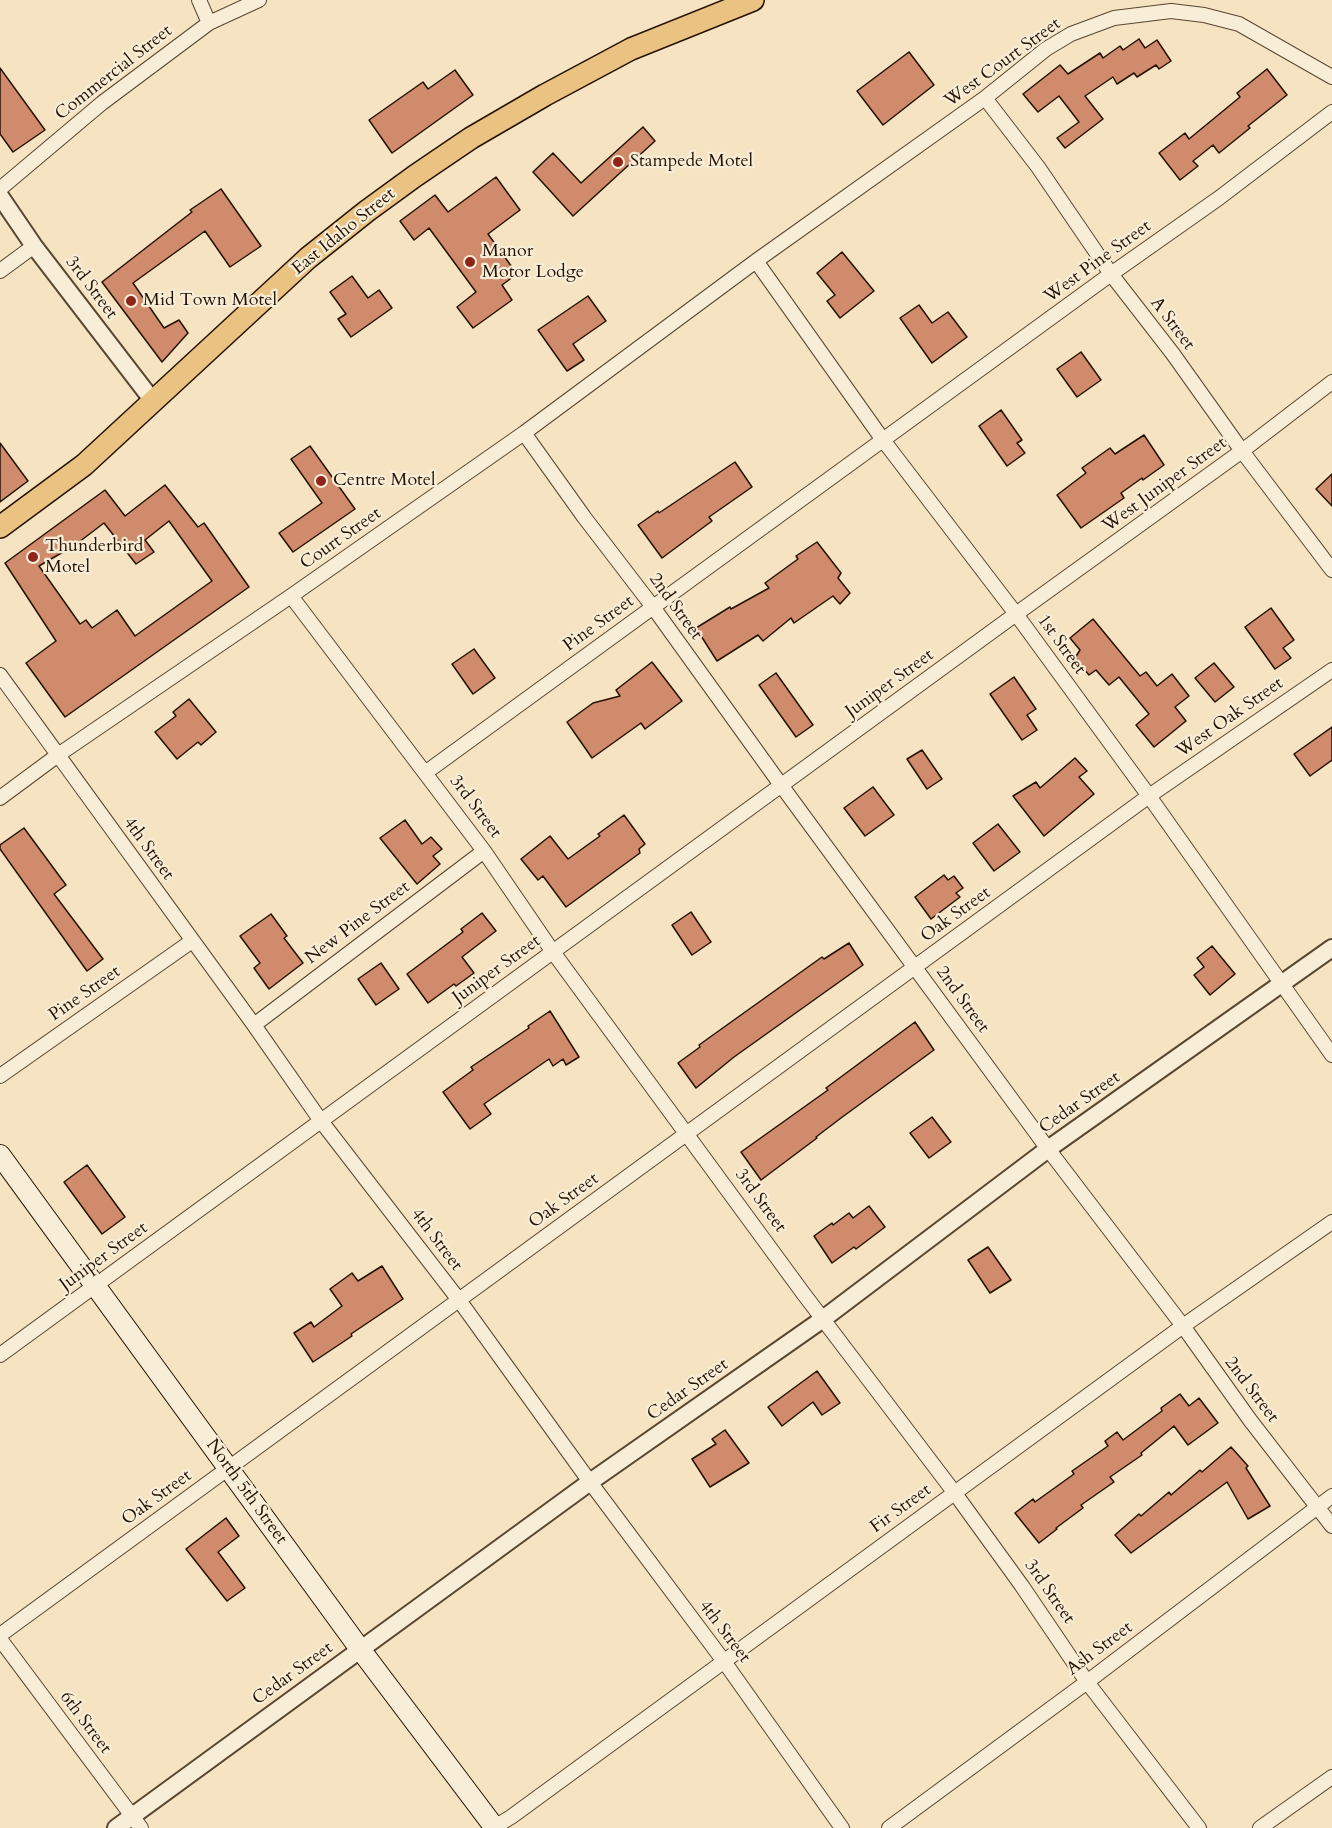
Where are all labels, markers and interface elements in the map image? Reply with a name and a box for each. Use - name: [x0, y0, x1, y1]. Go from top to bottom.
- street label: West Court Street: [941, 14, 1065, 112]
- street label: Commercial Street: [51, 21, 177, 125]
- place label: Stampede Motel: [630, 151, 753, 173]
- marker: Stampede Motel: [611, 155, 625, 169]
- street label: East Idaho Street: [288, 184, 400, 280]
- street label: West Pine Street: [1040, 216, 1156, 308]
- place label: Manor Motor Lodge: [482, 241, 584, 284]
- street label: 3rd Street: [60, 252, 122, 324]
- marker: Manor Motor Lodge: [463, 255, 477, 269]
- place label: Mid Town Motel: [143, 290, 277, 312]
- street label: A Street: [1145, 293, 1199, 355]
- marker: Mid Town Motel: [124, 294, 138, 308]
- street label: West Juniper Street: [1099, 433, 1231, 537]
- place label: Centre Motel: [333, 470, 436, 492]
- marker: Centre Motel: [314, 474, 328, 488]
- street label: Court Street: [296, 503, 386, 575]
- place label: Thunderbird Motel: [45, 536, 143, 578]
- marker: Thunderbird Motel: [26, 550, 40, 564]
- street label: 2nd Street: [644, 569, 706, 645]
- street label: Pine Street: [559, 591, 639, 657]
- street label: 1st Street: [1032, 611, 1090, 679]
- street label: Juniper Street: [842, 645, 938, 723]
- street label: West Oak Street: [1172, 673, 1288, 763]
- street label: 3rd Street: [444, 771, 506, 843]
- street label: 4th Street: [118, 813, 178, 885]
- street label: New Pine Street: [302, 877, 414, 969]
- street label: Oak Street: [917, 882, 995, 948]
- street label: Juniper Street: [449, 931, 545, 1009]
- street label: Pine Street: [45, 962, 125, 1026]
- street label: 2nd Street: [931, 962, 993, 1038]
- street label: Cedar Street: [1035, 1067, 1125, 1139]
- street label: 3rd Street: [730, 1165, 790, 1237]
- street label: Oak Street: [525, 1168, 603, 1234]
- street label: 4th Street: [405, 1204, 467, 1276]
- street label: Juniper Street: [56, 1218, 152, 1296]
- street label: 2nd Street: [1219, 1353, 1283, 1427]
- street label: Cedar Street: [643, 1354, 733, 1426]
- street label: North 5th Street: [201, 1435, 291, 1549]
- street label: Oak Street: [118, 1465, 196, 1531]
- street label: Fir Street: [866, 1480, 936, 1538]
- street label: 3rd Street: [1019, 1556, 1079, 1628]
- street label: 4th Street: [693, 1596, 755, 1668]
- street label: Ash Street: [1063, 1617, 1137, 1681]
- street label: Cedar Street: [249, 1638, 337, 1710]
- street label: 6th Street: [54, 1687, 116, 1759]

